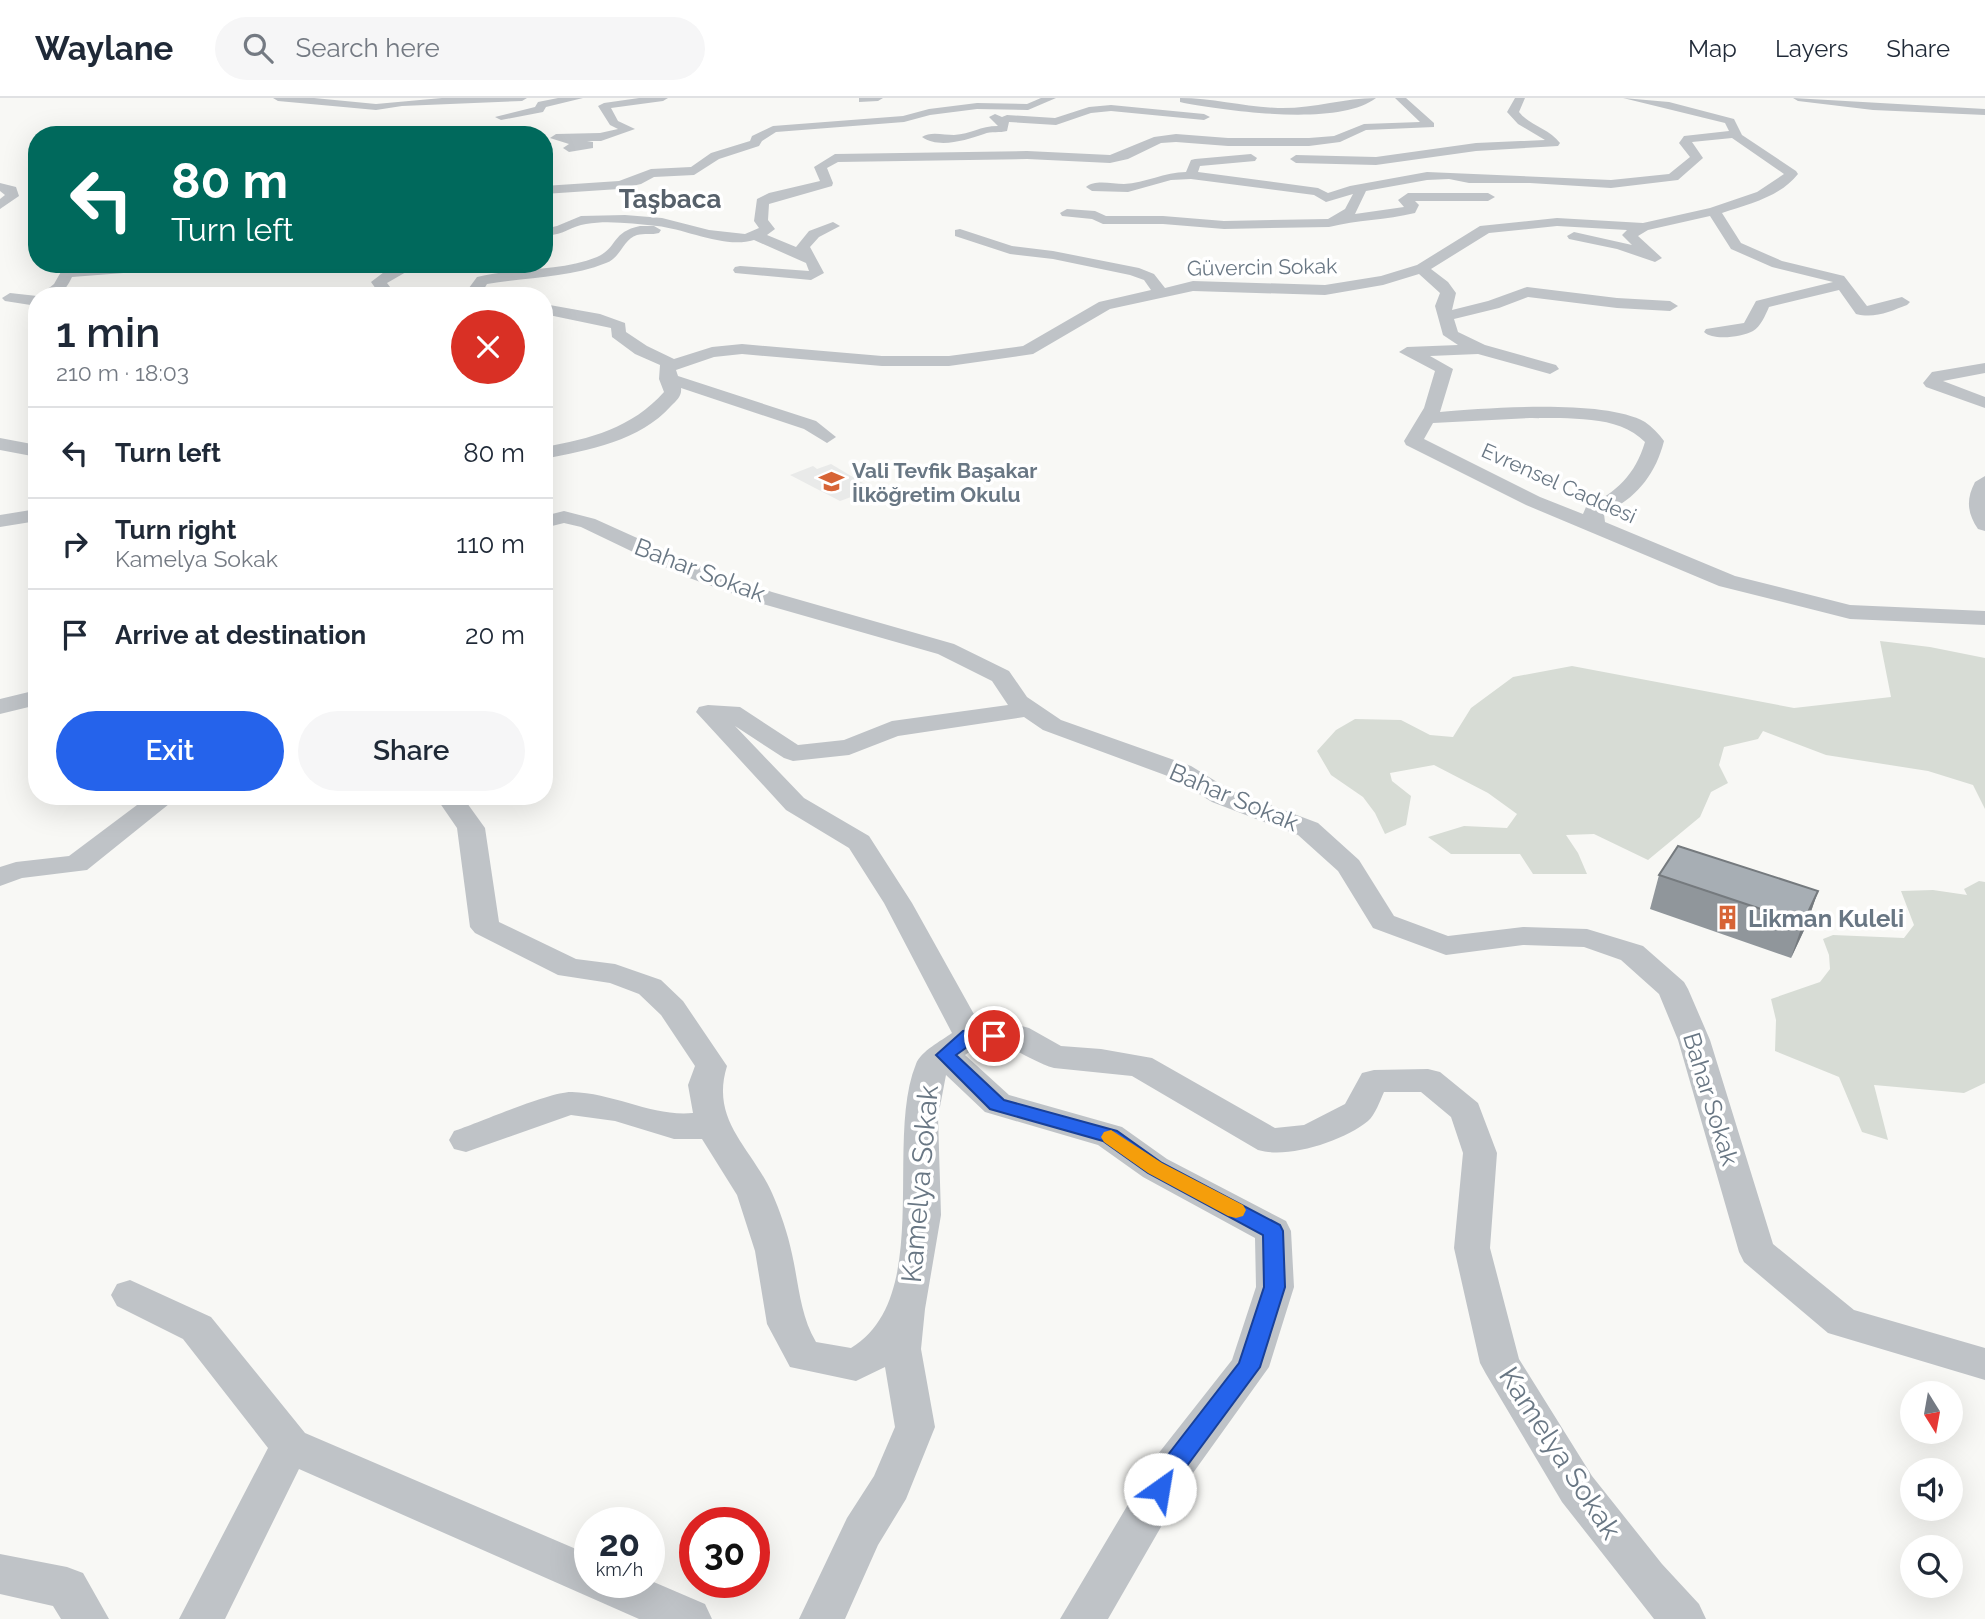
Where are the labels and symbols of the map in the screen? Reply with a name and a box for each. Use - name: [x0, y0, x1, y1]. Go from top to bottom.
- district label: Taşbaca: [619, 184, 721, 214]
- street label: Güvercin Sokak: [1187, 253, 1337, 281]
- street label: Evrensel Caddesi: [1478, 438, 1640, 528]
- place label: Vali Tevfik Başakar İlköğretim Okulu: [852, 458, 1037, 507]
- school or university icon: Vali Tevfik Başakar İlköğretim Okulu: [818, 468, 846, 496]
- street label: Bahar Sokak: [631, 532, 770, 608]
- street label: Bahar Sokak: [1165, 757, 1303, 837]
- building icon: Likman Kuleli: [1714, 904, 1742, 932]
- place label: Likman Kuleli: [1748, 904, 1904, 933]
- pin: [964, 1006, 1024, 1066]
- street label: Bahar Sokak: [1677, 1029, 1745, 1169]
- street label: Kamelya Sokak: [895, 1084, 945, 1284]
- street label: Kamelya Sokak: [1492, 1361, 1628, 1545]
- north arrow: [1900, 1381, 1964, 1444]
- position arrow: [1123, 1452, 1197, 1526]
- speed limit sign: 30: [679, 1507, 770, 1598]

